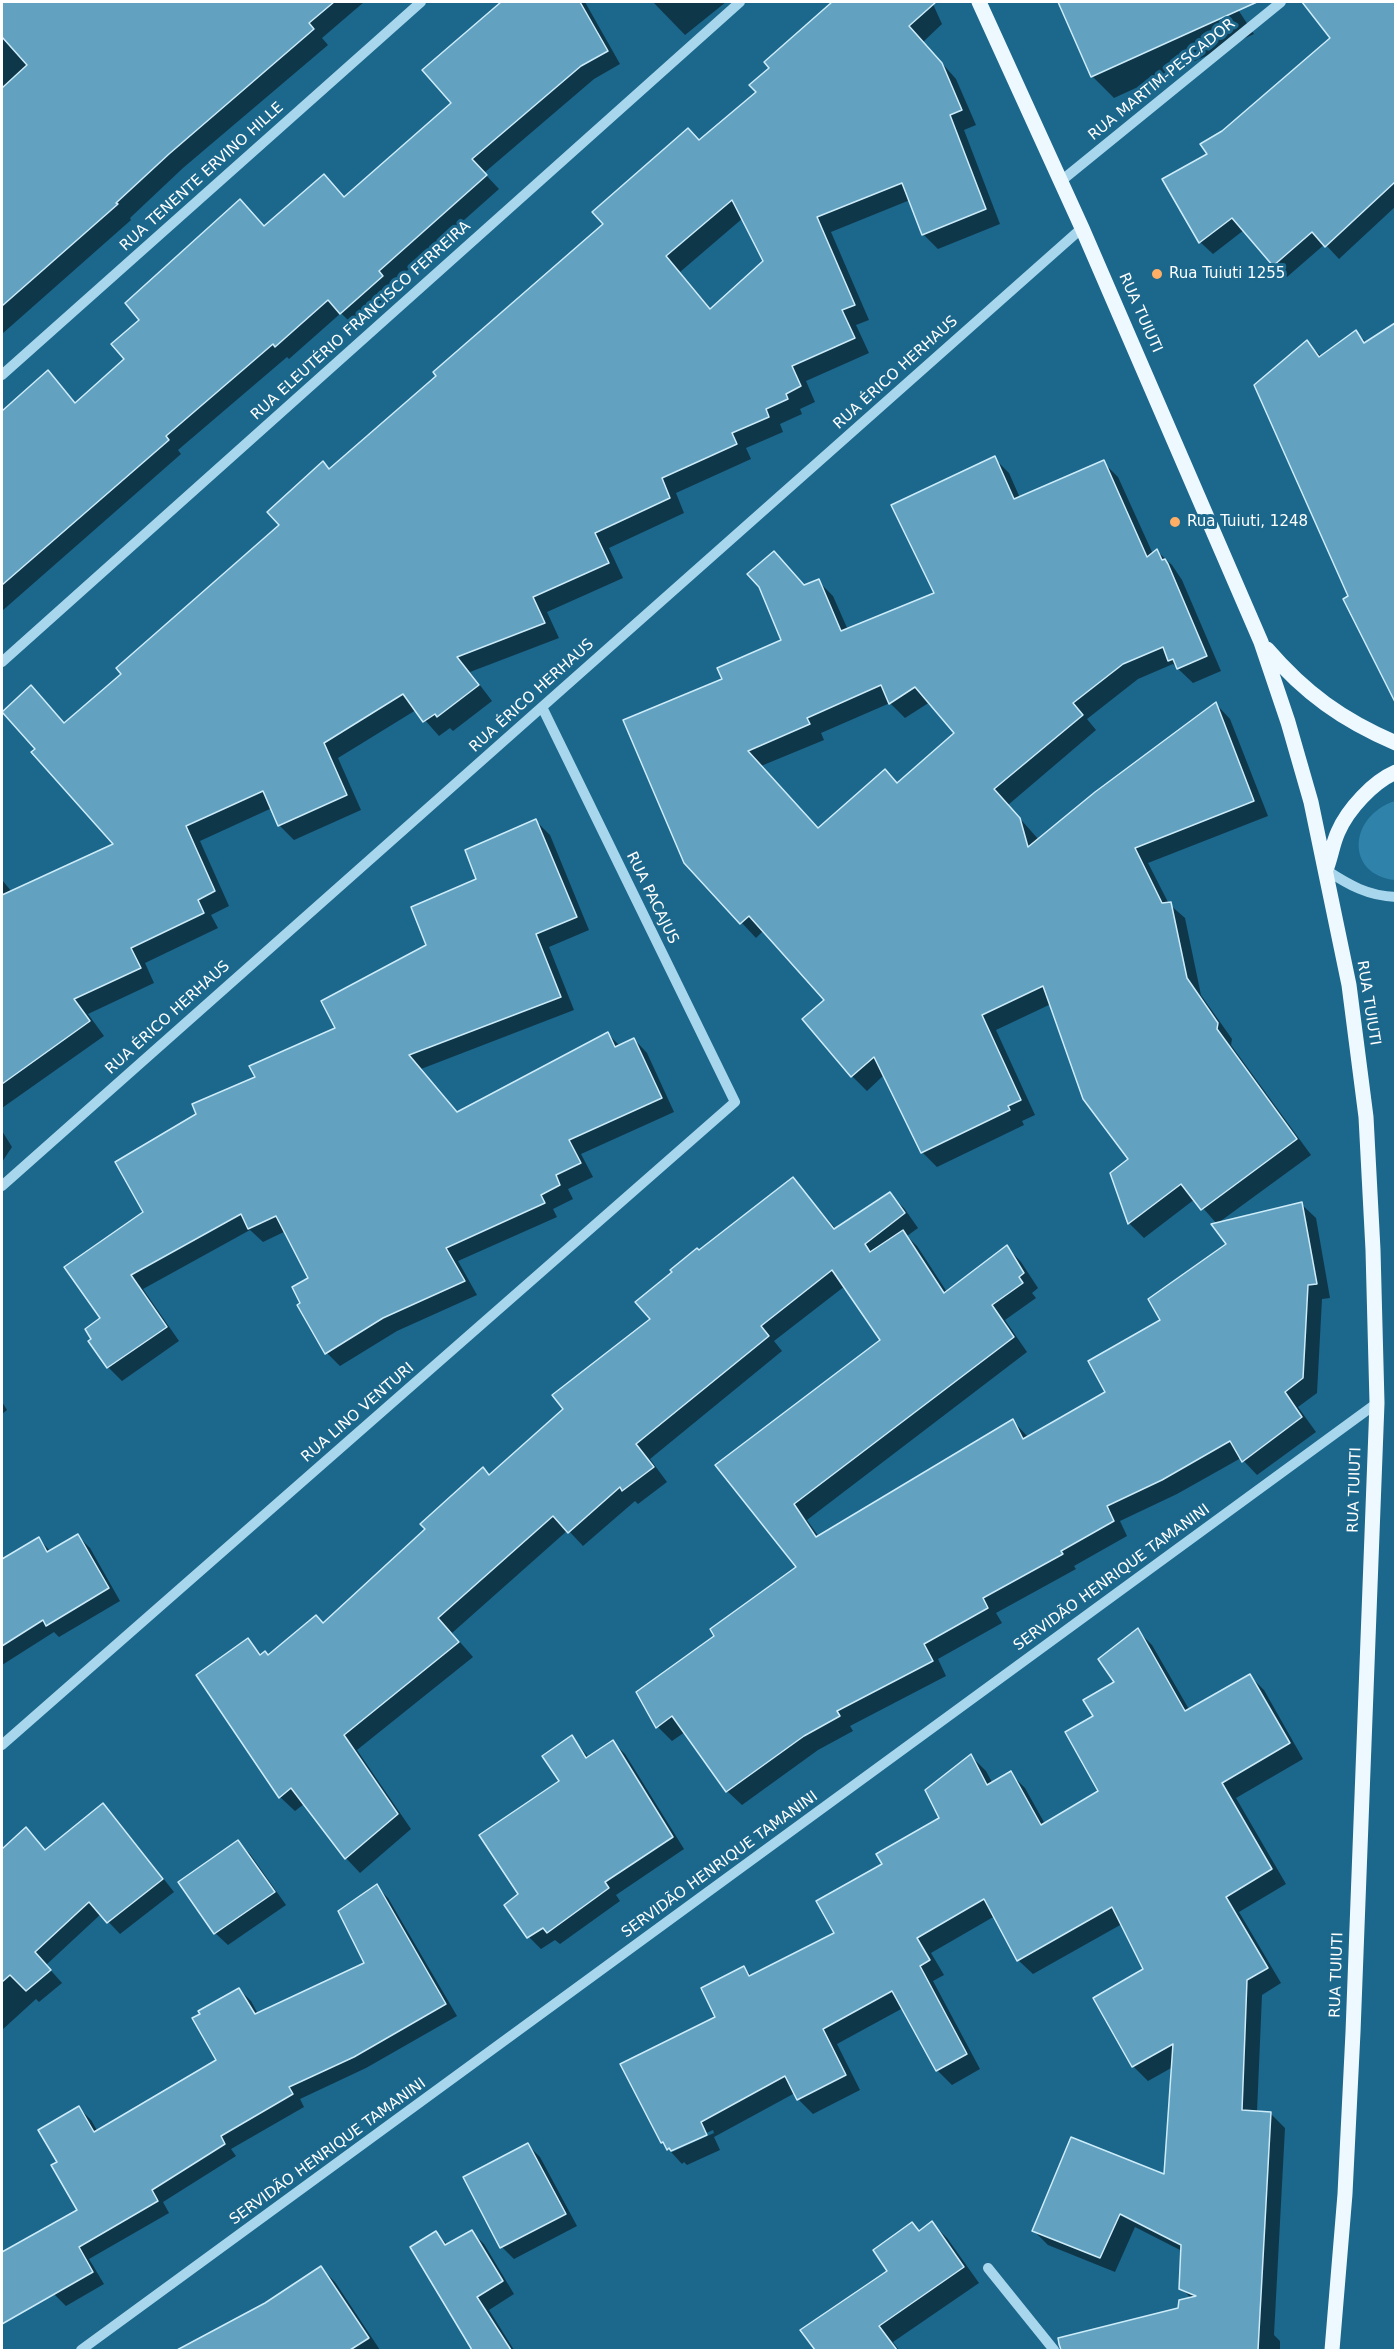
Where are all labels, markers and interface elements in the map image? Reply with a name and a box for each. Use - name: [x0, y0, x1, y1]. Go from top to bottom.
- street label: RUA MARTIM-PESCADOR: [1085, 15, 1239, 145]
- street label: RUA TENENTE ERVINO HILLE: [117, 99, 287, 255]
- street label: RUA ELEUTÉRIO FRANCISCO FERREIRA: [248, 218, 474, 424]
- place label: Rua Tuiuti 1255: [1169, 265, 1285, 283]
- marker: Rua Tuiuti 1255: [1150, 267, 1164, 281]
- street label: RUA TUIUTI: [1114, 270, 1166, 356]
- street label: RUA ÉRICO HERHAUS: [830, 312, 962, 434]
- place label: Rua Tuiuti, 1248: [1187, 513, 1308, 531]
- marker: Rua Tuiuti, 1248: [1168, 515, 1182, 529]
- street label: RUA ÉRICO HERHAUS: [466, 635, 598, 757]
- street label: RUA PACAJUS: [622, 849, 682, 947]
- street label: RUA ÉRICO HERHAUS: [102, 957, 234, 1079]
- street label: RUA TUIUTI: [1352, 959, 1384, 1047]
- street label: RUA LINO VENTURI: [298, 1359, 418, 1467]
- street label: RUA TUIUTI: [1345, 1447, 1365, 1533]
- street label: SERVIDÃO HENRIQUE TAMANINI: [1011, 1501, 1213, 1655]
- street label: SERVIDÃO HENRIQUE TAMANINI: [619, 1788, 821, 1942]
- street label: RUA TUIUTI: [1327, 1932, 1347, 2018]
- street label: SERVIDÃO HENRIQUE TAMANINI: [227, 2075, 429, 2229]

